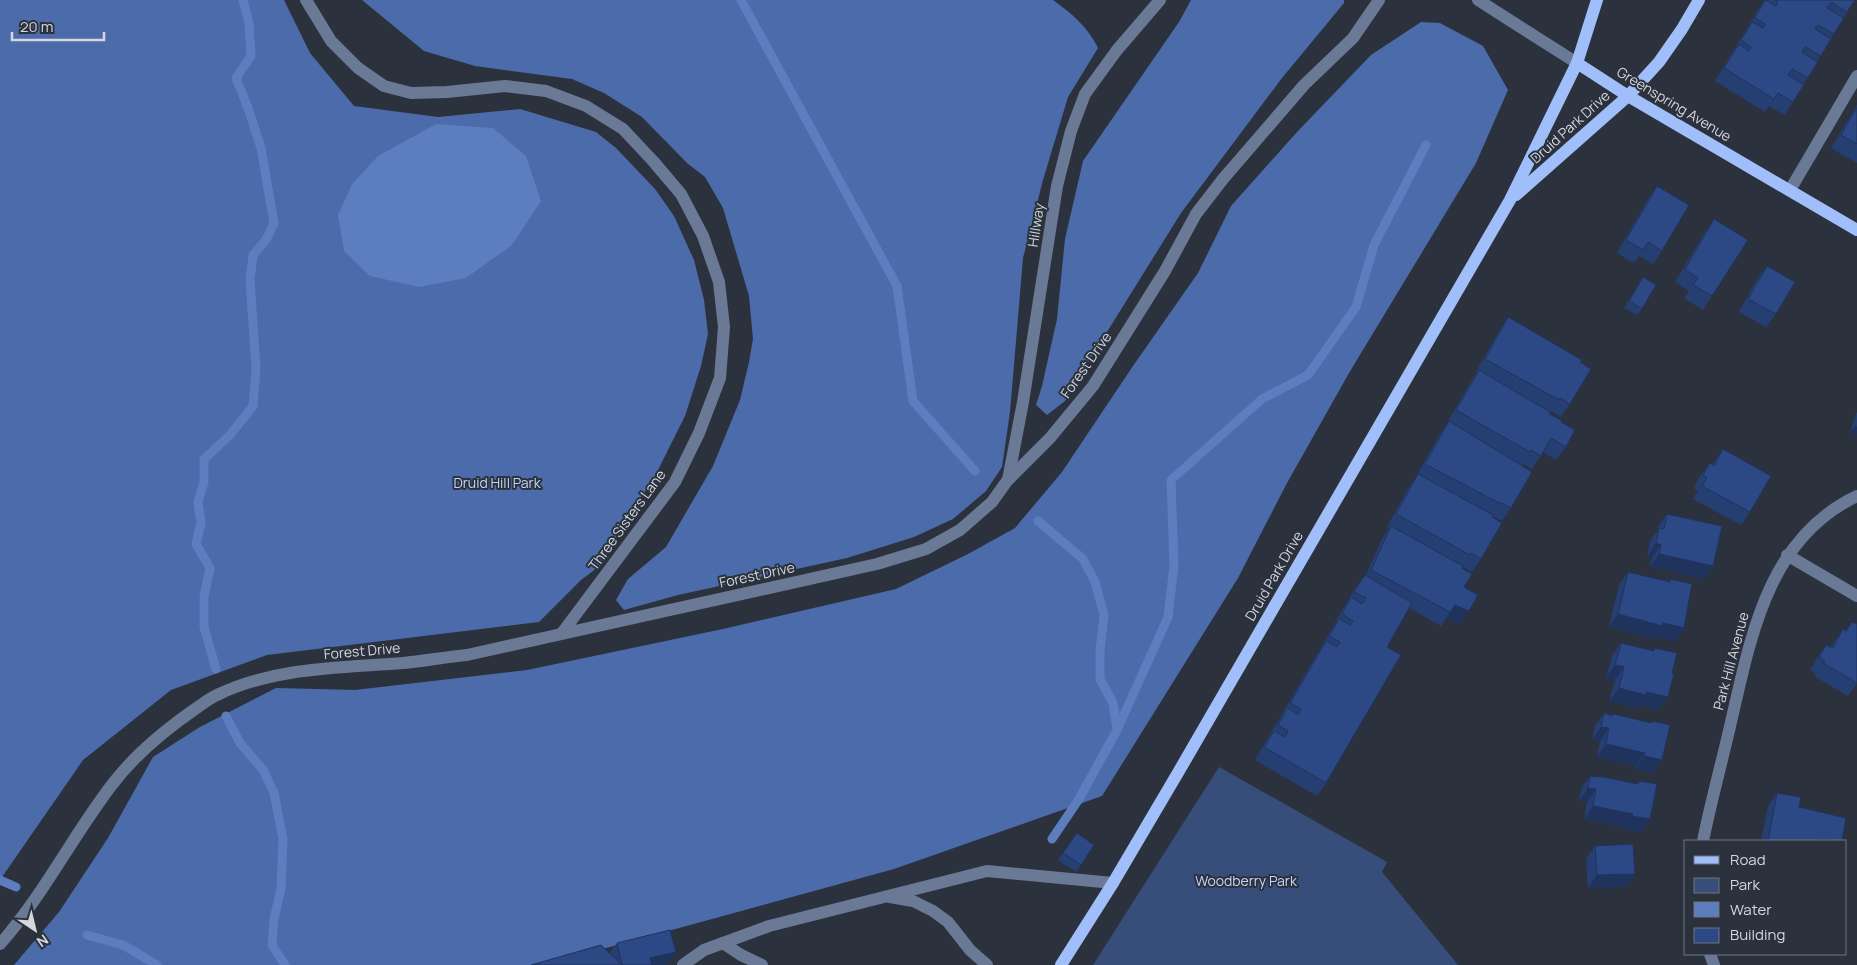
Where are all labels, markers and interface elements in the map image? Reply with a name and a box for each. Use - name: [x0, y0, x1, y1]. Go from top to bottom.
- scale bar: [12, 10, 105, 42]
- text: 20 m: [20, 16, 53, 37]
- street label: Greenspring Avenue: [1613, 62, 1735, 145]
- street label: Druid Park Drive: [1526, 86, 1613, 167]
- street label: Hillway: [1023, 201, 1048, 248]
- street label: Forest Drive: [1056, 328, 1115, 402]
- street label: Three Sisters Lane: [584, 466, 669, 574]
- park label: Druid Hill Park: [453, 473, 542, 492]
- street label: Druid Park Drive: [1240, 527, 1307, 624]
- street label: Forest Drive: [717, 557, 796, 592]
- street label: Park Hill Avenue: [1708, 610, 1753, 712]
- street label: Forest Drive: [323, 638, 401, 663]
- legend: [1684, 840, 1847, 955]
- text: Road: [1730, 849, 1766, 870]
- park label: Woodberry Park: [1195, 871, 1298, 890]
- text: Park: [1730, 874, 1760, 895]
- text: Water: [1730, 899, 1772, 920]
- north arrow: [10, 905, 60, 955]
- text: Building: [1730, 924, 1785, 945]
- text: N: [33, 930, 52, 952]

